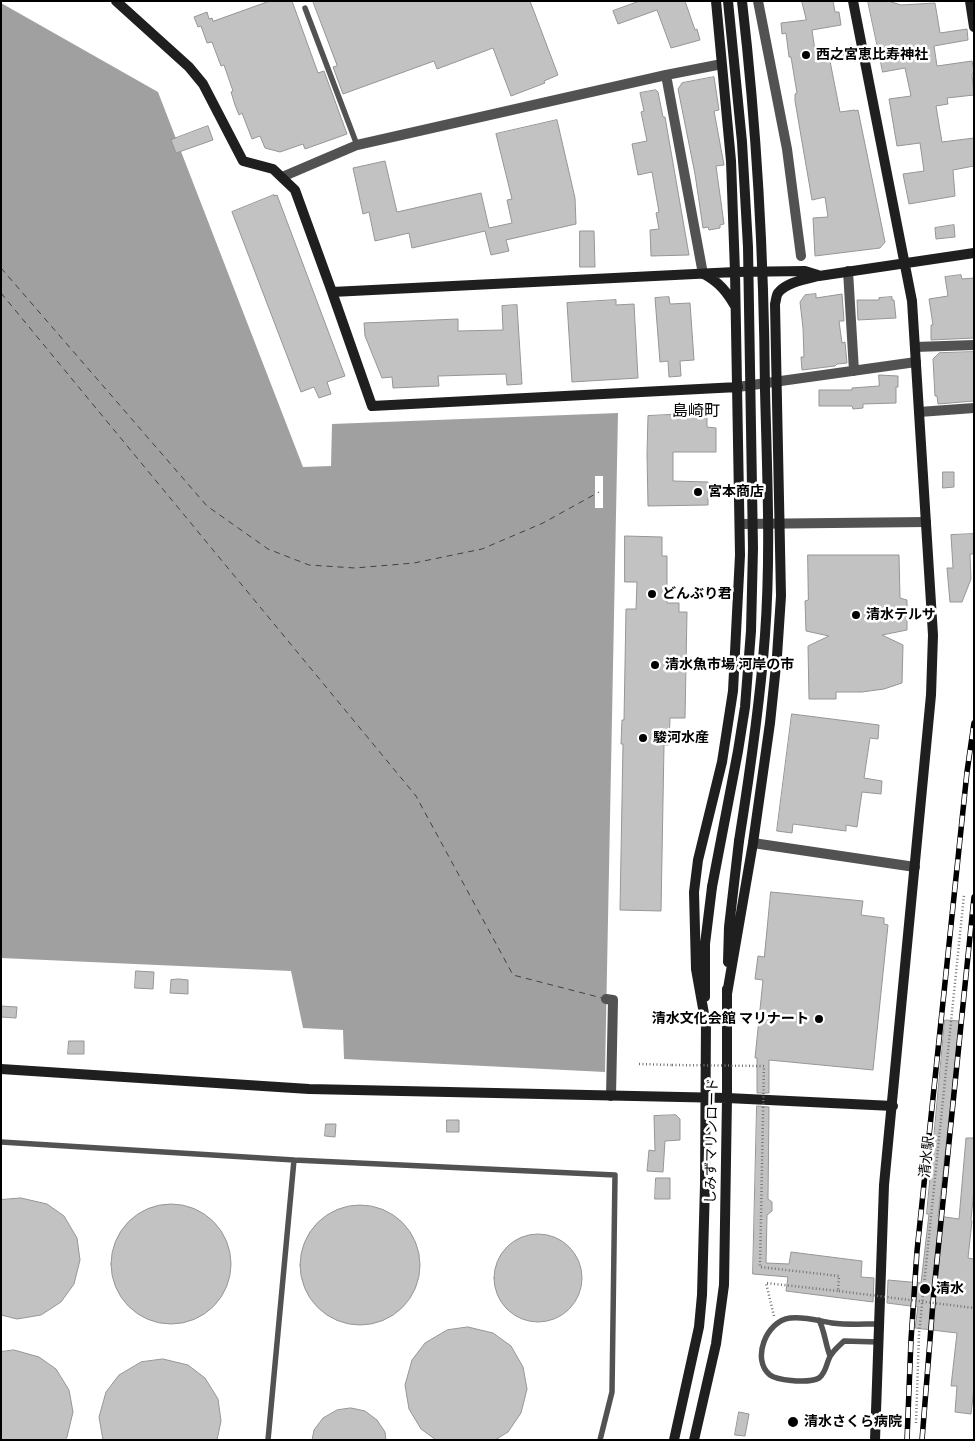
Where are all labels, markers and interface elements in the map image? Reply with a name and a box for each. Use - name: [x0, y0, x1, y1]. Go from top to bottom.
- place label: 西之宮恵比寿神社: [816, 47, 928, 63]
- marker: 西之宮恵比寿神社: [800, 49, 812, 61]
- district label: 島崎町: [672, 401, 720, 421]
- place label: 宮本商店: [708, 484, 764, 500]
- marker: 宮本商店: [692, 486, 704, 498]
- place label: どんぶり君: [662, 586, 732, 602]
- marker: どんぶり君: [646, 588, 658, 600]
- place label: 清水テルサ: [866, 607, 936, 623]
- marker: 清水テルサ: [850, 609, 862, 621]
- place label: 清水魚市場 河岸の市: [665, 657, 794, 673]
- marker: 清水魚市場 河岸の市: [649, 659, 661, 671]
- place label: 駿河水産: [653, 730, 709, 746]
- marker: 駿河水産: [637, 732, 649, 744]
- place label: 清水文化会館 マリナート: [652, 1011, 809, 1027]
- marker: 清水文化会館 マリナート: [813, 1013, 825, 1025]
- street label: しみずマリンロード: [703, 1078, 721, 1204]
- street label: 清水駅: [916, 1135, 938, 1179]
- place label: 清水: [936, 1281, 964, 1297]
- marker: 清水: [918, 1282, 932, 1296]
- place label: 清水さくら病院: [804, 1414, 902, 1430]
- marker: 清水さくら病院: [786, 1415, 800, 1429]

